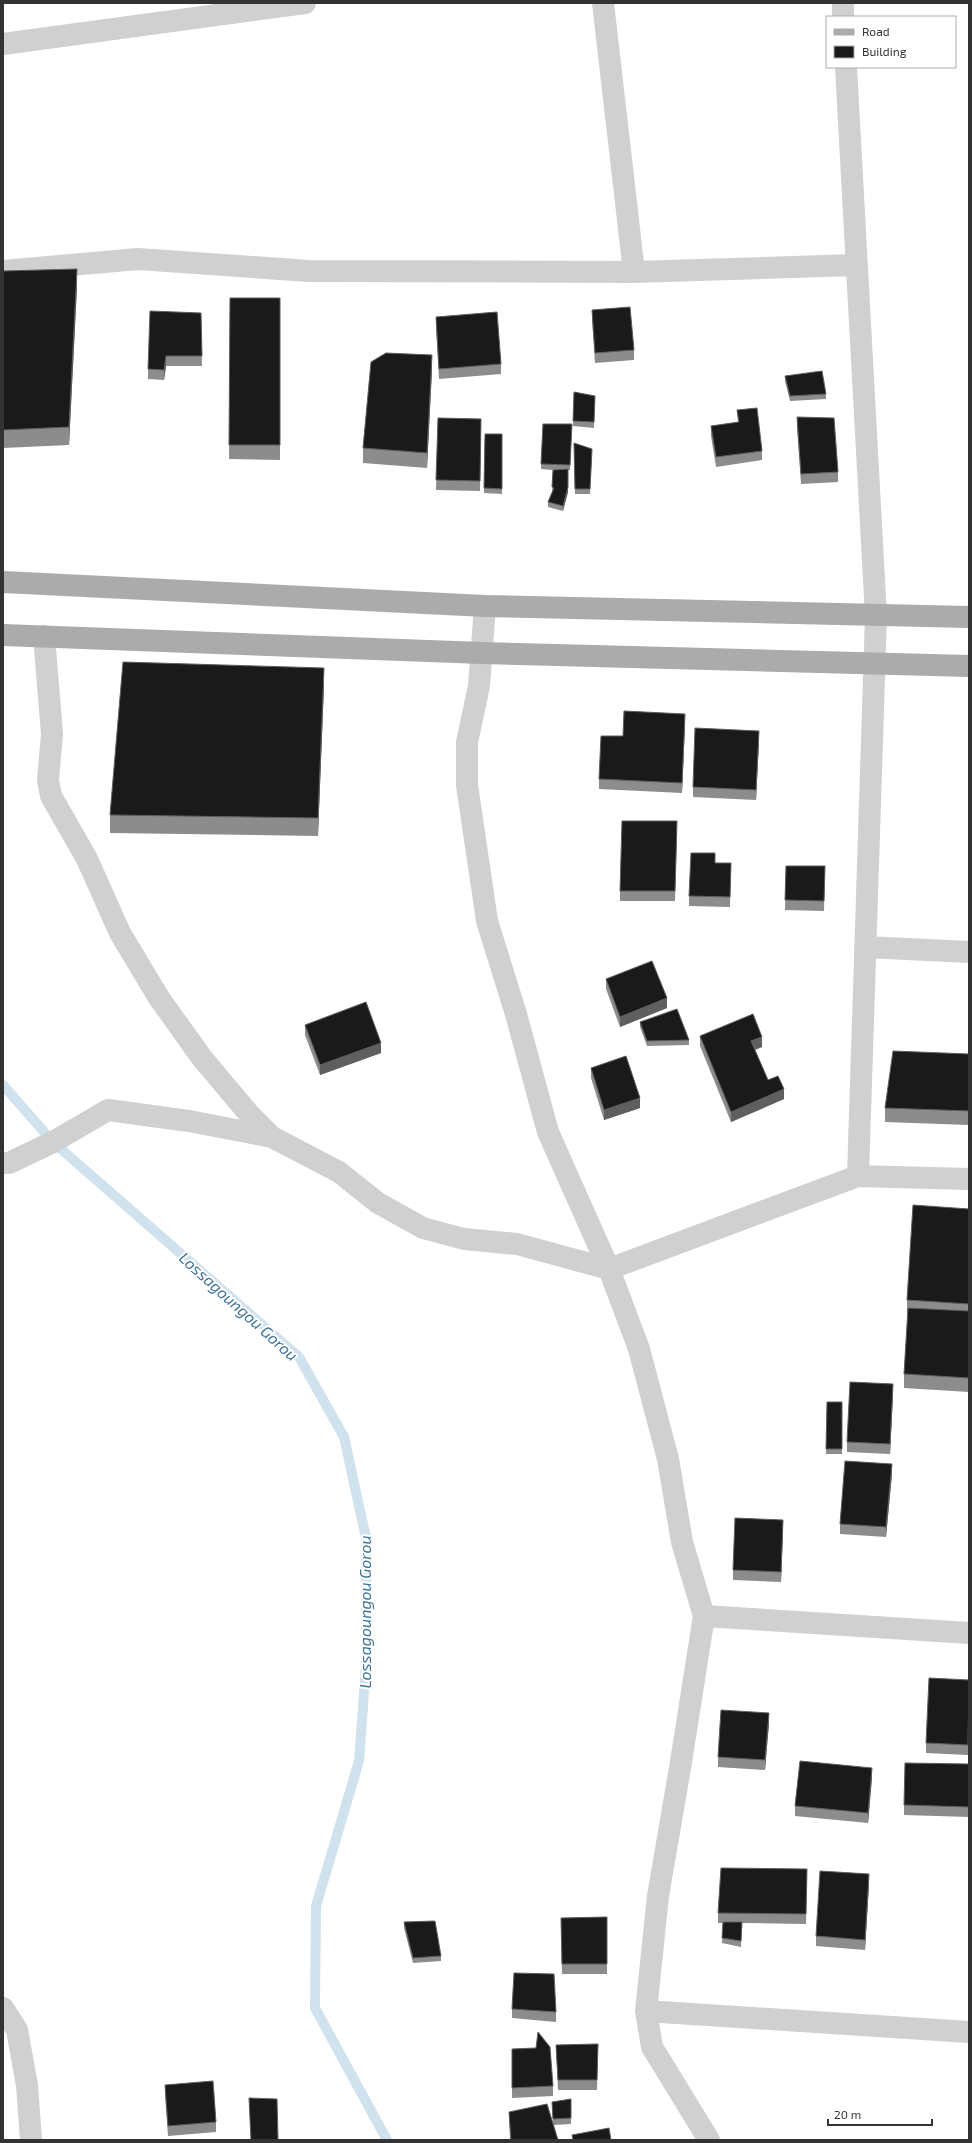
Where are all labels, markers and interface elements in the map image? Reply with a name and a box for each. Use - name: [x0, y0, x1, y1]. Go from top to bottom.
- legend: [826, 16, 956, 68]
- text: Road: [862, 24, 890, 38]
- text: Building: [862, 44, 907, 58]
- water label: Lossagoungou Gorou: [176, 1248, 302, 1364]
- water label: Lossagoungou Gorou: [355, 1535, 374, 1689]
- scale bar: [828, 2101, 932, 2127]
- text: 20 m: [834, 2107, 861, 2121]

